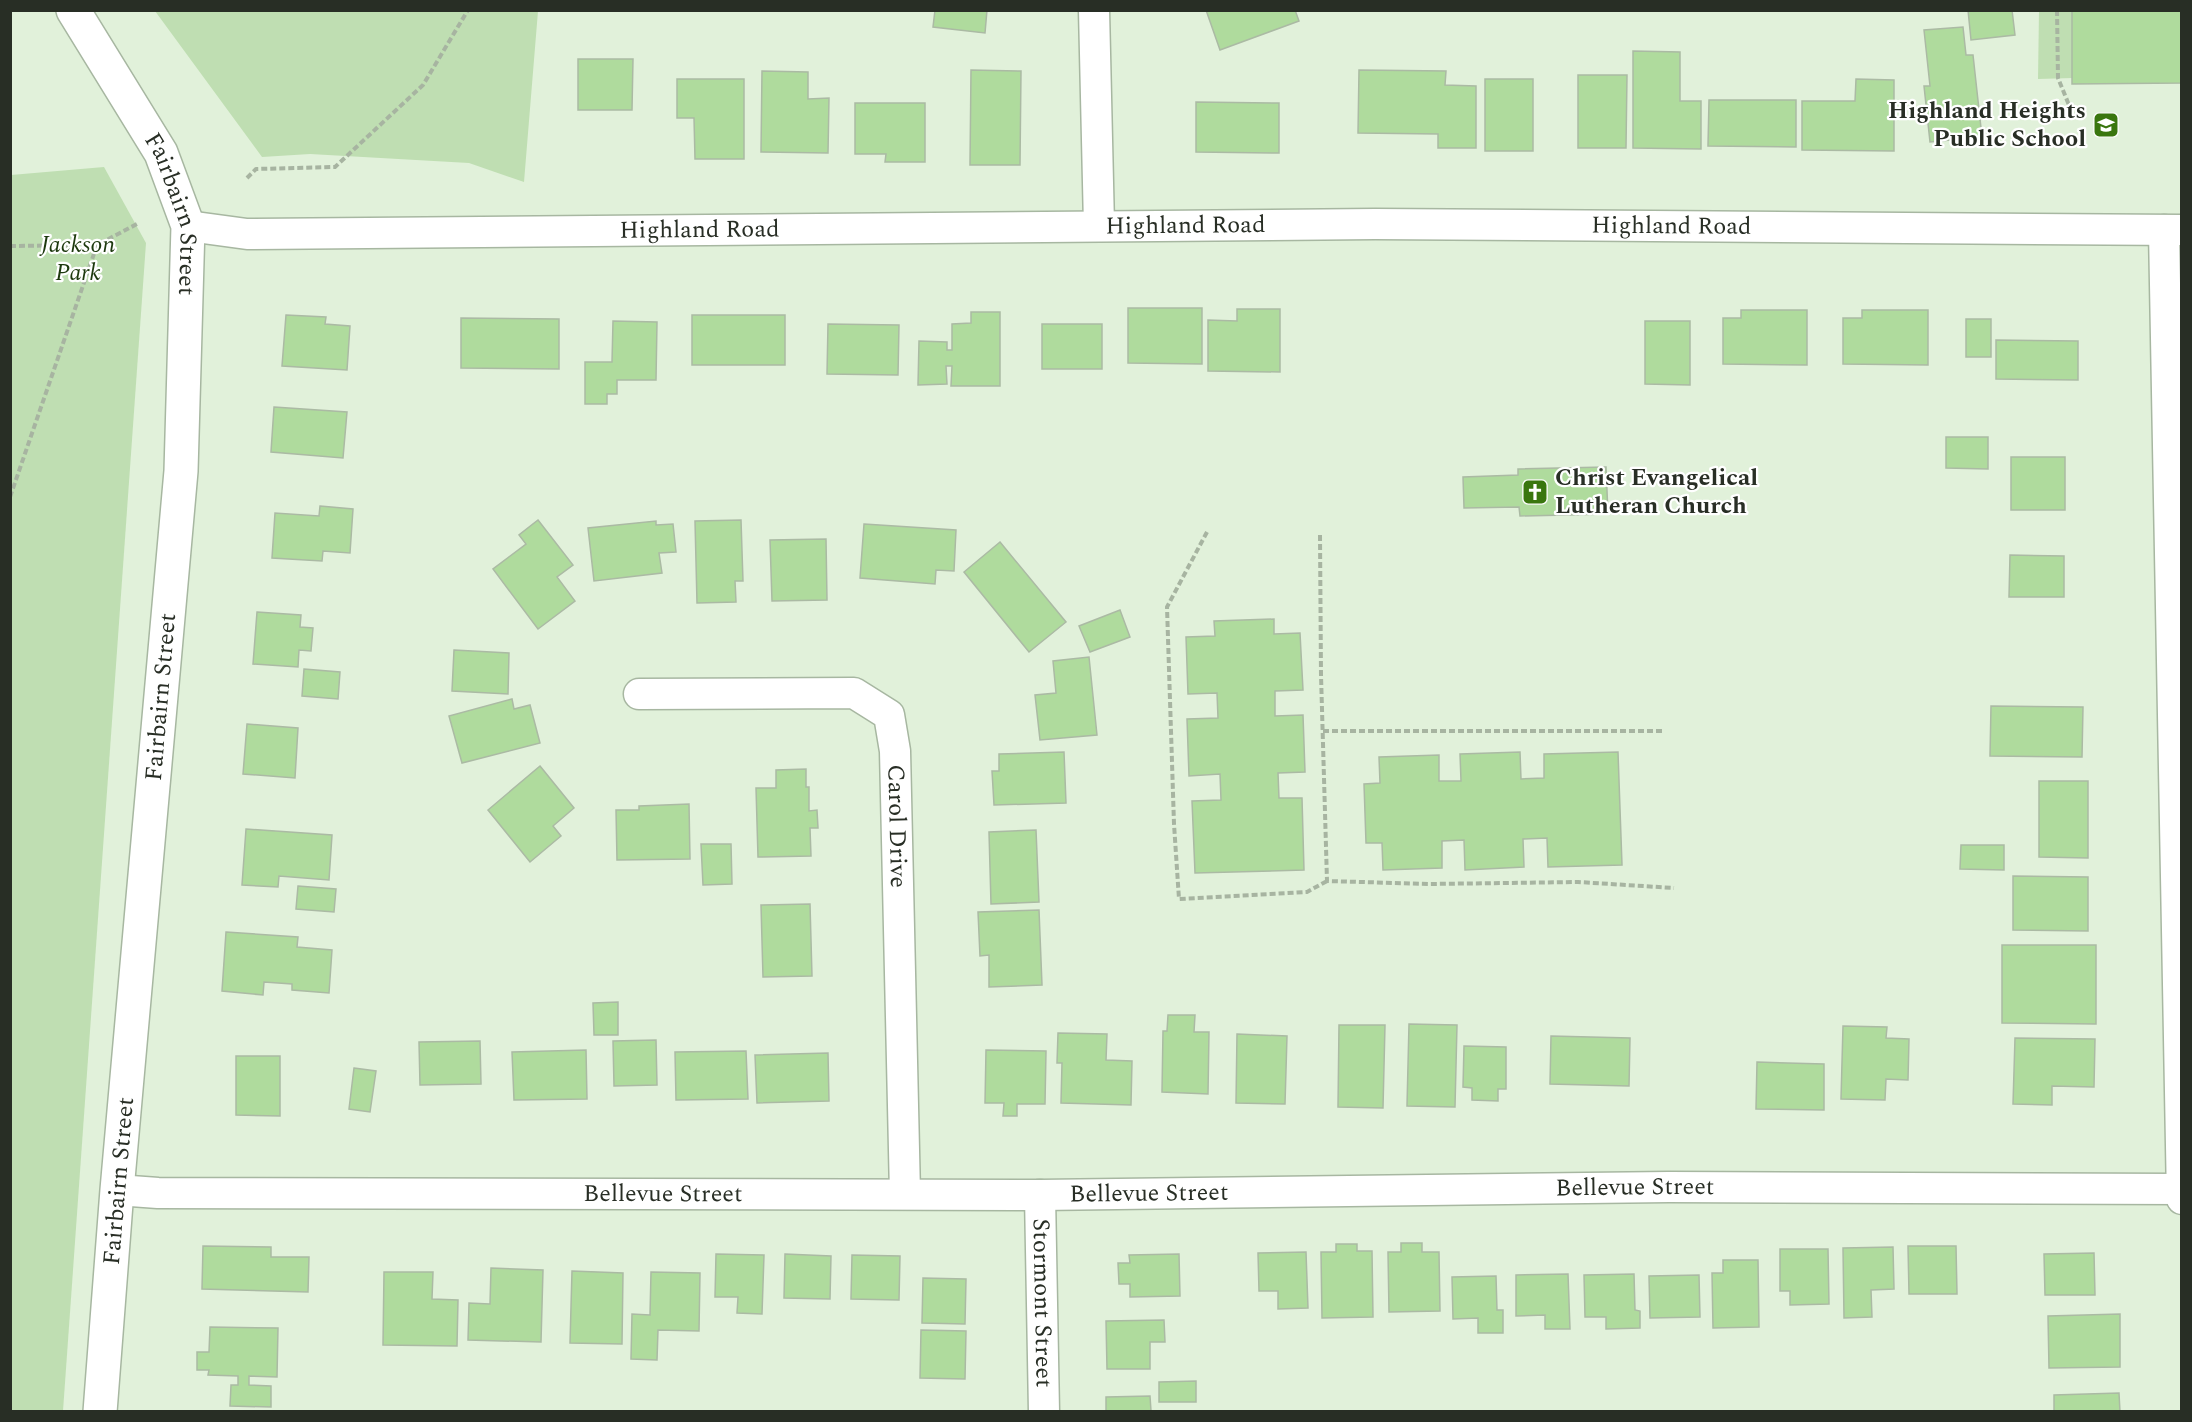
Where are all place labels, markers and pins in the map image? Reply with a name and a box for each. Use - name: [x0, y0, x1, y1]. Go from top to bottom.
- place label: Highland Heights Public School: [1888, 93, 2086, 157]
- school or university icon: Highland Heights Public School: [2091, 110, 2121, 140]
- place label: Christ Evangelical Lutheran Church: [1555, 460, 1758, 524]
- church icon: Christ Evangelical Lutheran Church: [1520, 477, 1550, 507]

